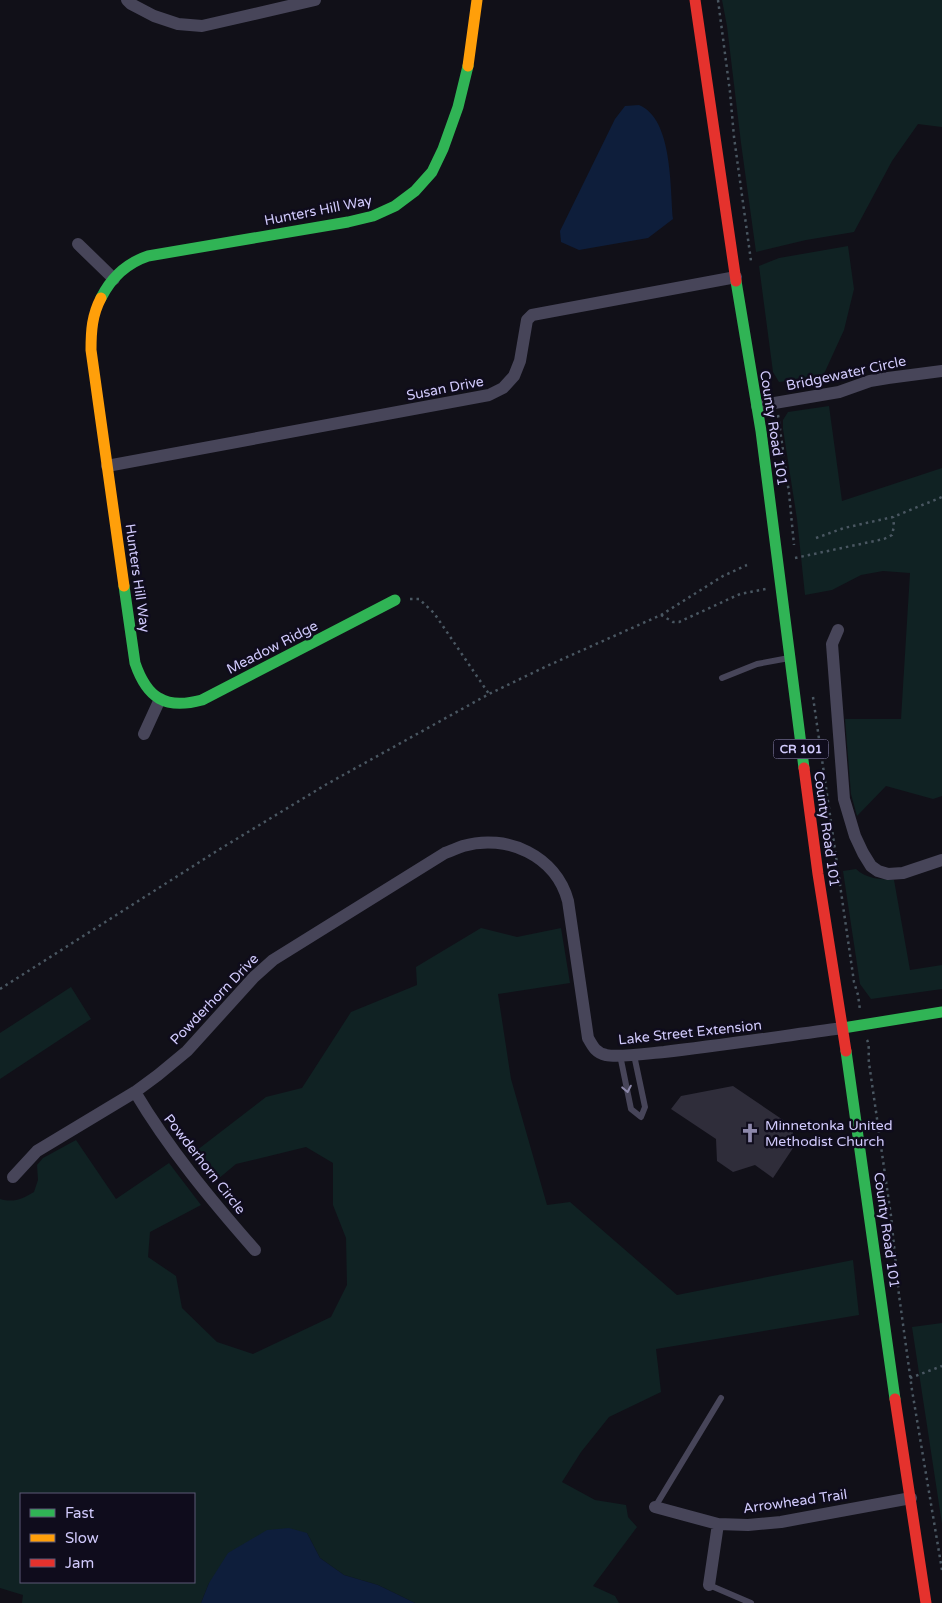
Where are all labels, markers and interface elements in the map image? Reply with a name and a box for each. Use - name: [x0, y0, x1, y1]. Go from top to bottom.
- street label: Hunters Hill Way: [263, 192, 374, 229]
- street label: Bridgewater Circle: [785, 352, 908, 394]
- street label: County Road 101: [756, 369, 791, 487]
- street label: Susan Drive: [405, 373, 485, 404]
- street label: Hunters Hill Way: [121, 523, 154, 634]
- street label: Meadow Ridge: [224, 617, 321, 678]
- road number: CR 101: [774, 740, 828, 759]
- street label: County Road 101: [810, 770, 843, 888]
- street label: Powderhorn Drive: [167, 950, 262, 1048]
- street label: Lake Street Extension: [618, 1017, 763, 1048]
- one-way arrow: [621, 1084, 632, 1093]
- street label: Powderhorn Circle: [160, 1111, 249, 1218]
- place label: Minnetonka United Methodist Church: [765, 1117, 893, 1150]
- church icon: Minnetonka United Methodist Church: [739, 1122, 761, 1144]
- street label: County Road 101: [870, 1171, 903, 1289]
- street label: Arrowhead Trail: [742, 1486, 848, 1517]
- legend: [20, 1493, 195, 1583]
- text: Fast: [65, 1504, 95, 1522]
- text: Slow: [65, 1529, 99, 1547]
- text: Jam: [65, 1554, 94, 1572]

